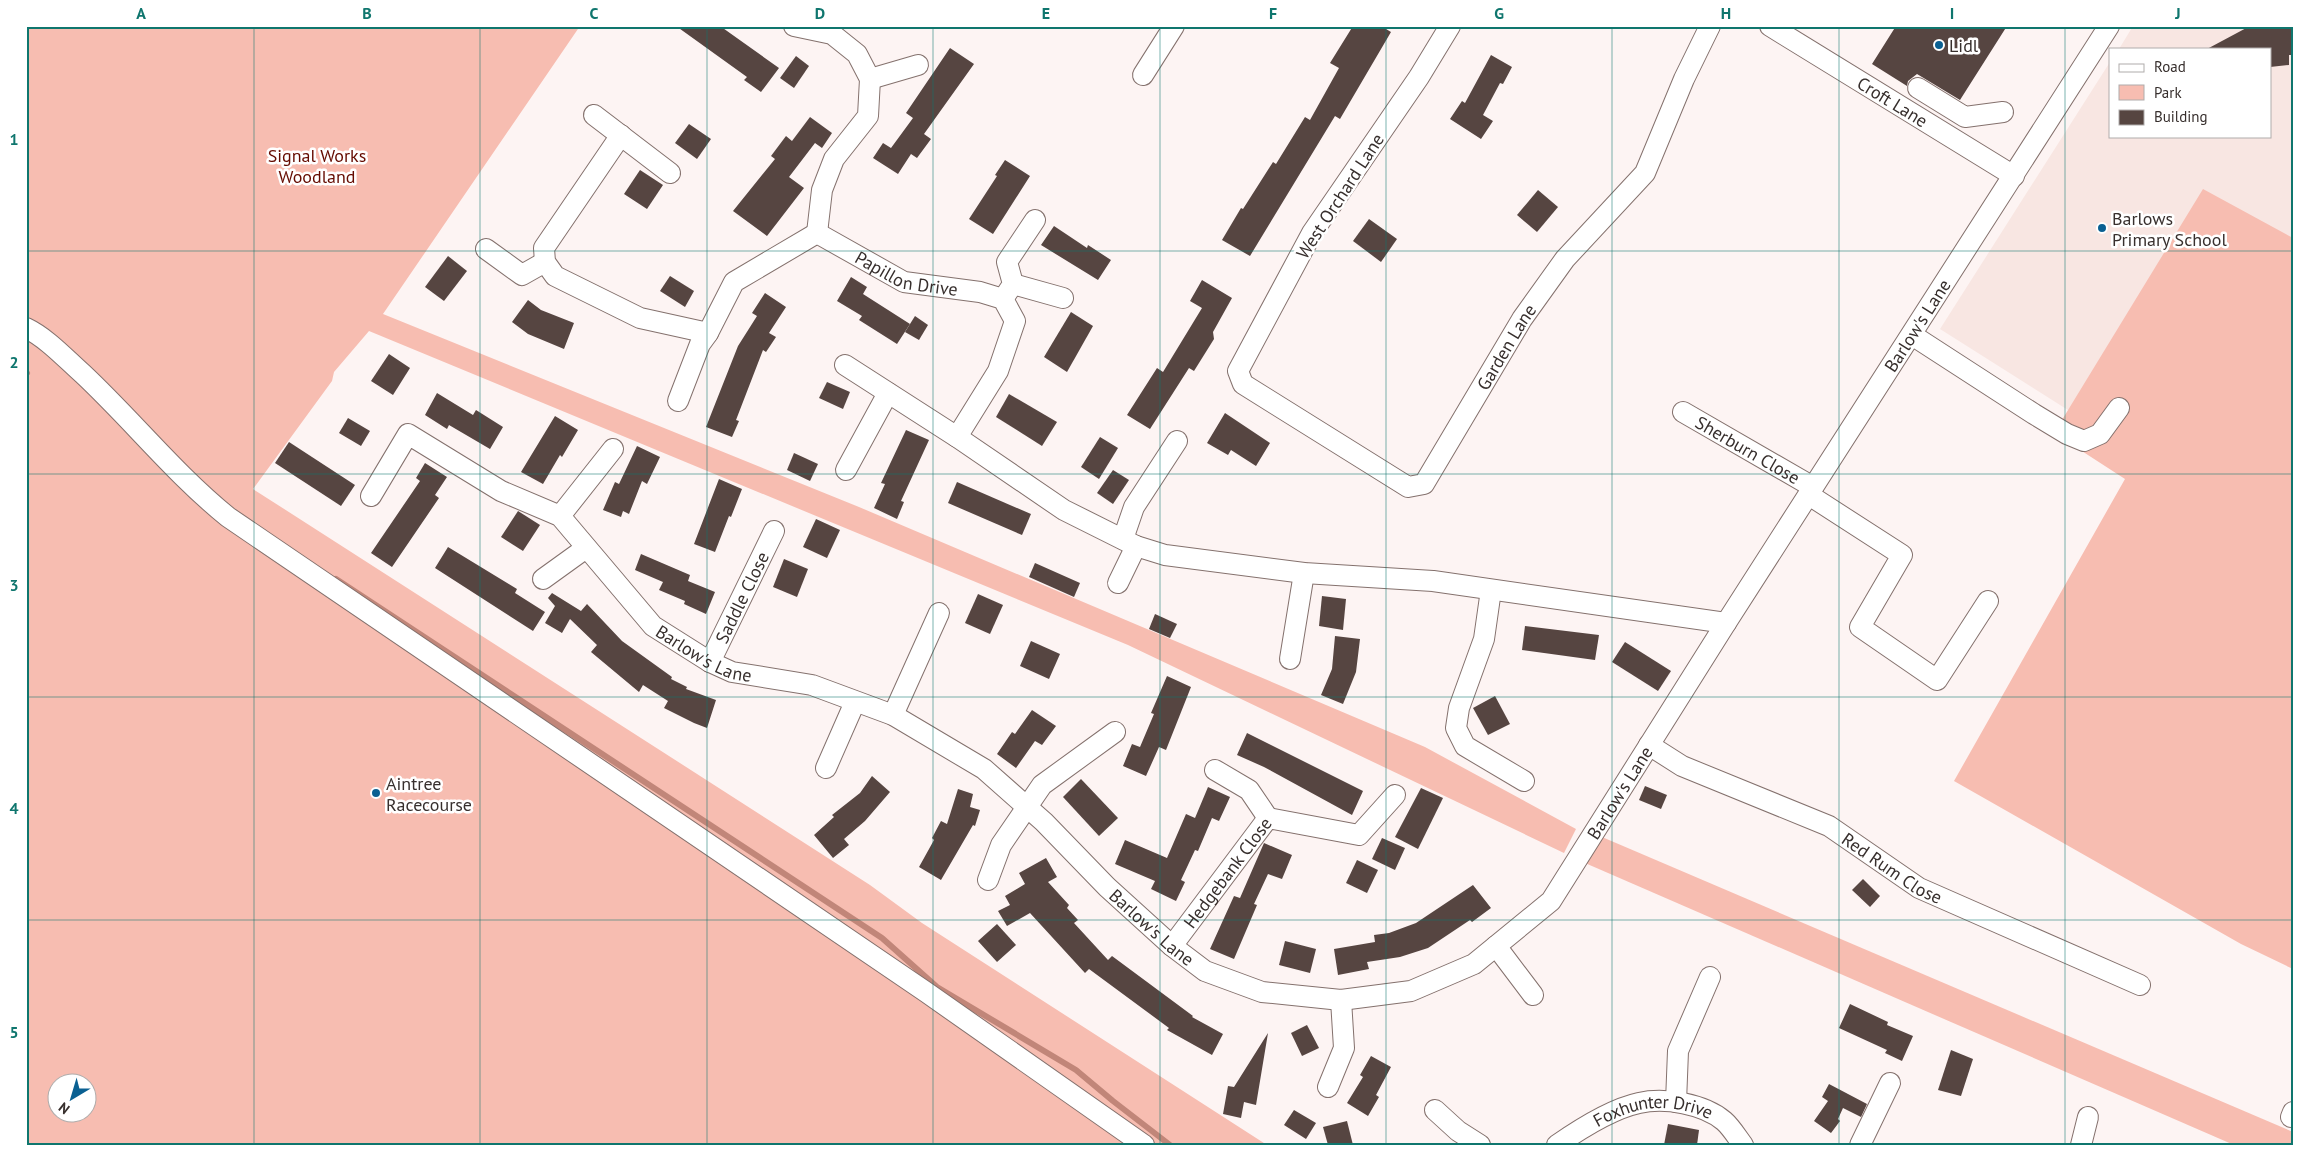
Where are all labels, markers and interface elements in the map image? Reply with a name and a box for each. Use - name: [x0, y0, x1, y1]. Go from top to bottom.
- text: A: [136, 3, 146, 23]
- text: B: [362, 3, 372, 23]
- text: C: [590, 3, 599, 23]
- text: D: [815, 3, 825, 23]
- text: E: [1042, 3, 1050, 23]
- text: F: [1269, 3, 1277, 23]
- text: G: [1494, 3, 1504, 23]
- text: H: [1721, 3, 1731, 23]
- text: I: [1950, 3, 1954, 23]
- text: J: [2174, 3, 2181, 23]
- place label: Lidl: [1949, 34, 1979, 57]
- marker: Lidl: [1933, 39, 1945, 51]
- legend: [2109, 48, 2272, 138]
- text: Road: [2154, 57, 2186, 76]
- street label: Croft Lane: [1853, 71, 1932, 132]
- text: Park: [2154, 83, 2182, 102]
- text: Building: [2154, 107, 2208, 126]
- text: 1: [9, 129, 19, 149]
- street label: West Orchard Lane: [1291, 129, 1389, 263]
- park label: Signal Works Woodland: [268, 144, 366, 188]
- place label: Barlows Primary School: [2112, 207, 2227, 251]
- marker: Barlows Primary School: [2096, 222, 2108, 234]
- street label: Papillon Drive: [851, 245, 959, 300]
- street label: Barlow's Lane: [1879, 275, 1955, 376]
- street label: Garden Lane: [1471, 299, 1541, 394]
- text: 2: [9, 352, 19, 372]
- street label: Sherburn Close: [1692, 410, 1804, 489]
- street label: Saddle Close: [710, 548, 774, 647]
- text: 3: [9, 575, 19, 595]
- street label: Barlow's Lane: [652, 619, 753, 687]
- street label: Barlow's Lane: [1581, 742, 1657, 843]
- place label: Aintree Racecourse: [386, 772, 472, 816]
- marker: Aintree Racecourse: [370, 787, 382, 799]
- text: 4: [9, 798, 19, 818]
- street label: Hedgebank Close: [1178, 812, 1276, 933]
- street label: Red Rum Close: [1838, 827, 1946, 908]
- street label: Barlow's Lane: [1105, 883, 1199, 970]
- text: 5: [9, 1022, 19, 1042]
- north arrow: [48, 1074, 98, 1124]
- street label: Foxhunter Drive: [1589, 1089, 1717, 1131]
- text: N: [55, 1098, 73, 1118]

